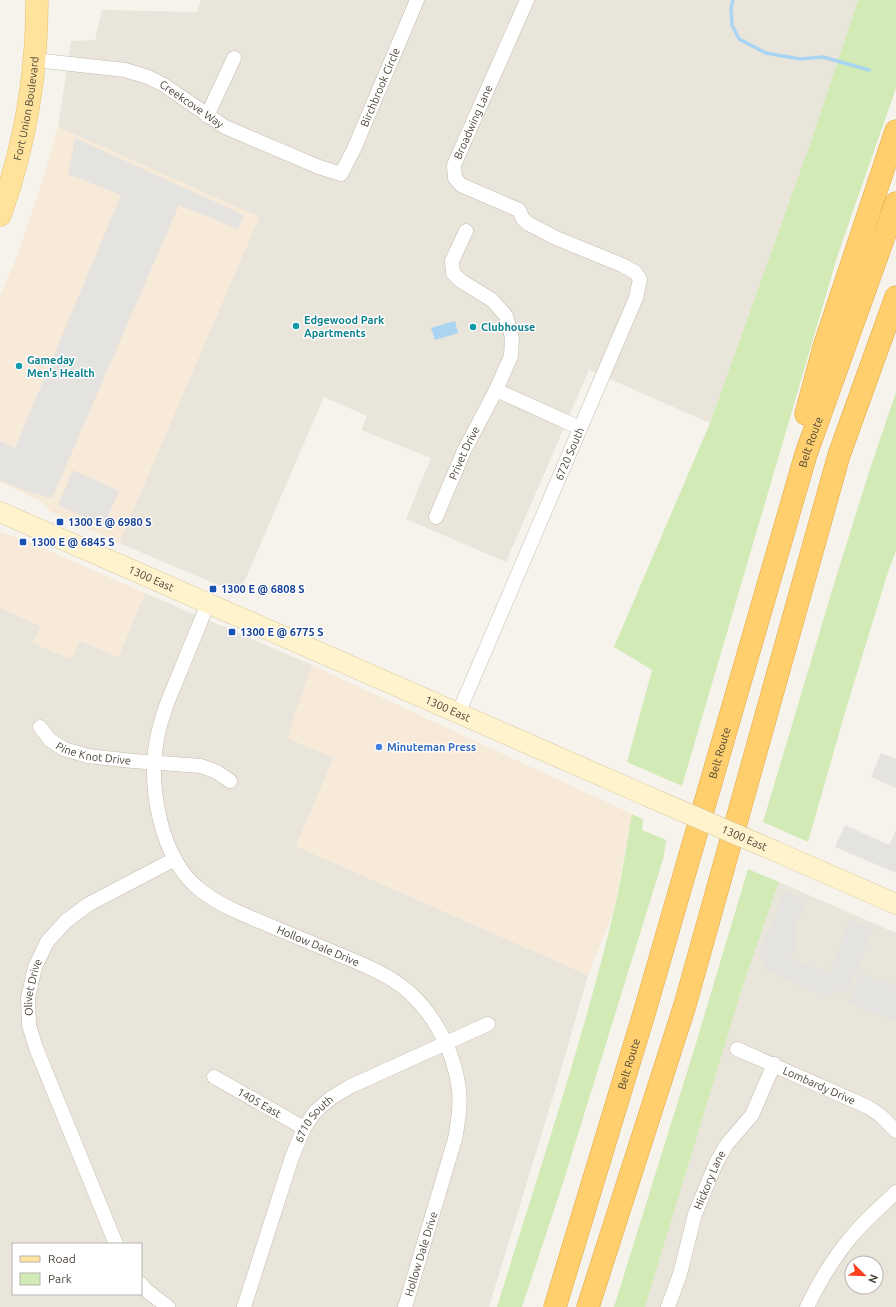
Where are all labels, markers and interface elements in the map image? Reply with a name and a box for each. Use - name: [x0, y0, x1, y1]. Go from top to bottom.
- street label: Birchbrook Circle: [358, 46, 402, 129]
- street label: Fort Union Boulevard: [11, 56, 41, 162]
- street label: Creekcove Way: [158, 78, 226, 131]
- street label: Broadwing Lane: [451, 83, 495, 161]
- place label: Edgewood Park Apartments: [304, 314, 385, 339]
- marker: Edgewood Park Apartments: [291, 321, 301, 331]
- place label: Clubhouse: [481, 321, 535, 333]
- marker: Clubhouse: [468, 322, 478, 332]
- place label: Gameday Men's Health: [27, 354, 95, 379]
- marker: Gameday Men's Health: [14, 361, 24, 371]
- street label: Belt Route: [796, 415, 825, 469]
- street label: Privet Drive: [447, 424, 482, 481]
- street label: 6720 South: [553, 425, 586, 482]
- place label: 1300 E @ 6980 S: [68, 516, 152, 528]
- marker: 1300 E @ 6980 S: [55, 517, 65, 527]
- place label: 1300 E @ 6845 S: [31, 536, 115, 548]
- marker: 1300 E @ 6845 S: [18, 537, 28, 547]
- street label: 1300 East: [127, 563, 176, 594]
- place label: 1300 E @ 6808 S: [221, 583, 305, 595]
- marker: 1300 E @ 6808 S: [208, 584, 218, 594]
- place label: 1300 E @ 6775 S: [240, 626, 324, 638]
- marker: 1300 E @ 6775 S: [227, 627, 237, 637]
- street label: 1300 East: [423, 693, 473, 724]
- street label: Belt Route: [706, 726, 733, 780]
- street label: Pine Knot Drive: [54, 739, 132, 767]
- place label: Minuteman Press: [387, 741, 476, 753]
- marker: Minuteman Press: [374, 742, 384, 752]
- street label: 1300 East: [720, 823, 770, 853]
- street label: Hollow Dale Drive: [275, 923, 361, 968]
- street label: Olivet Drive: [22, 957, 44, 1016]
- street label: Belt Route: [615, 1037, 642, 1091]
- street label: Lombardy Drive: [781, 1064, 857, 1107]
- street label: 1405 East: [235, 1085, 284, 1120]
- street label: 6710 South: [293, 1093, 335, 1144]
- street label: Hickory Lane: [692, 1148, 728, 1211]
- street label: Hollow Dale Drive: [402, 1210, 440, 1298]
- legend: [12, 1243, 142, 1295]
- text: Road: [48, 1252, 76, 1265]
- north arrow: [844, 1255, 884, 1295]
- text: Park: [48, 1272, 72, 1285]
- text: N: [866, 1273, 880, 1285]

